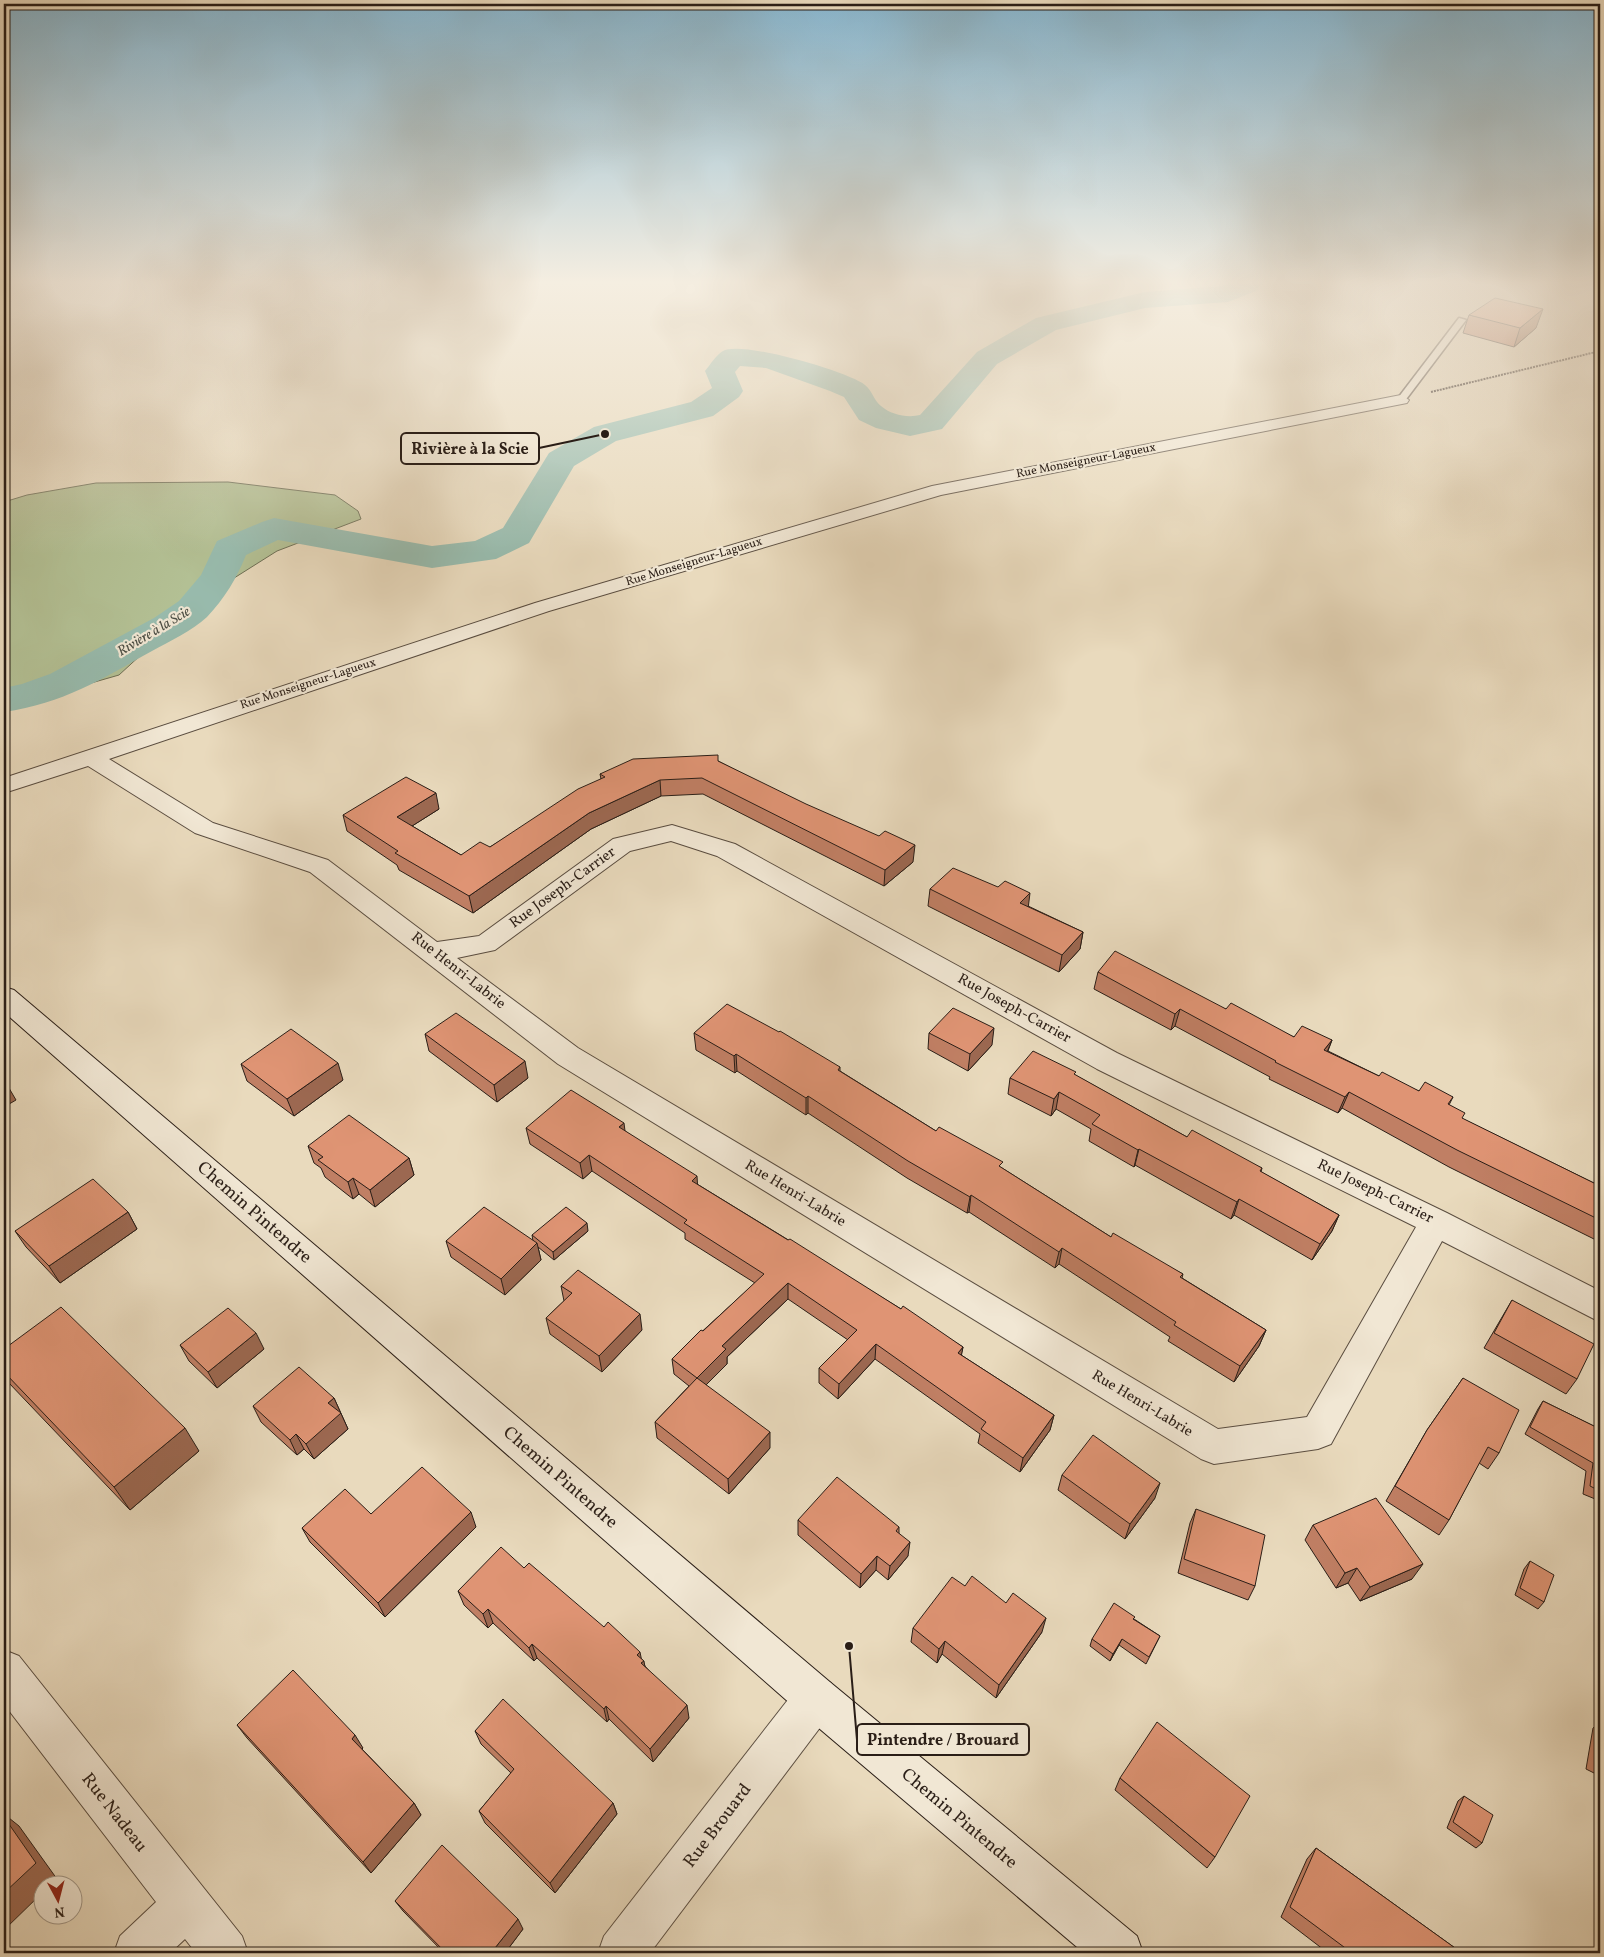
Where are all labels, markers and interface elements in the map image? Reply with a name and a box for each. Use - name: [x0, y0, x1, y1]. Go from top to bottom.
- callout: Rivière à la Scie: [401, 433, 539, 464]
- text: Rivière à la Scie: [411, 439, 529, 461]
- street label: Rue Monseigneur-Lagueux: [1015, 440, 1157, 482]
- street label: Rue Monseigneur-Lagueux: [624, 534, 764, 590]
- water label: Rivière à la Scie: [114, 603, 194, 661]
- street label: Rue Monseigneur-Lagueux: [238, 654, 378, 714]
- street label: Rue Joseph-Carrier: [505, 842, 621, 934]
- street label: Rue Henri-Labrie: [406, 927, 510, 1015]
- street label: Rue Joseph-Carrier: [953, 969, 1075, 1049]
- street label: Rue Henri-Labrie: [740, 1155, 850, 1233]
- street label: Rue Joseph-Carrier: [1313, 1155, 1437, 1229]
- street label: Chemin Pintendre: [191, 1156, 317, 1270]
- street label: Rue Henri-Labrie: [1087, 1365, 1197, 1443]
- street label: Chemin Pintendre: [497, 1421, 623, 1535]
- callout: Pintendre / Brouard: [857, 1724, 1029, 1755]
- text: Pintendre / Brouard: [867, 1730, 1019, 1752]
- street label: Chemin Pintendre: [895, 1763, 1023, 1875]
- street label: Rue Nadeau: [75, 1768, 153, 1858]
- street label: Rue Brouard: [678, 1779, 758, 1873]
- north arrow: [32, 1874, 82, 1924]
- text: N: [53, 1901, 66, 1921]

